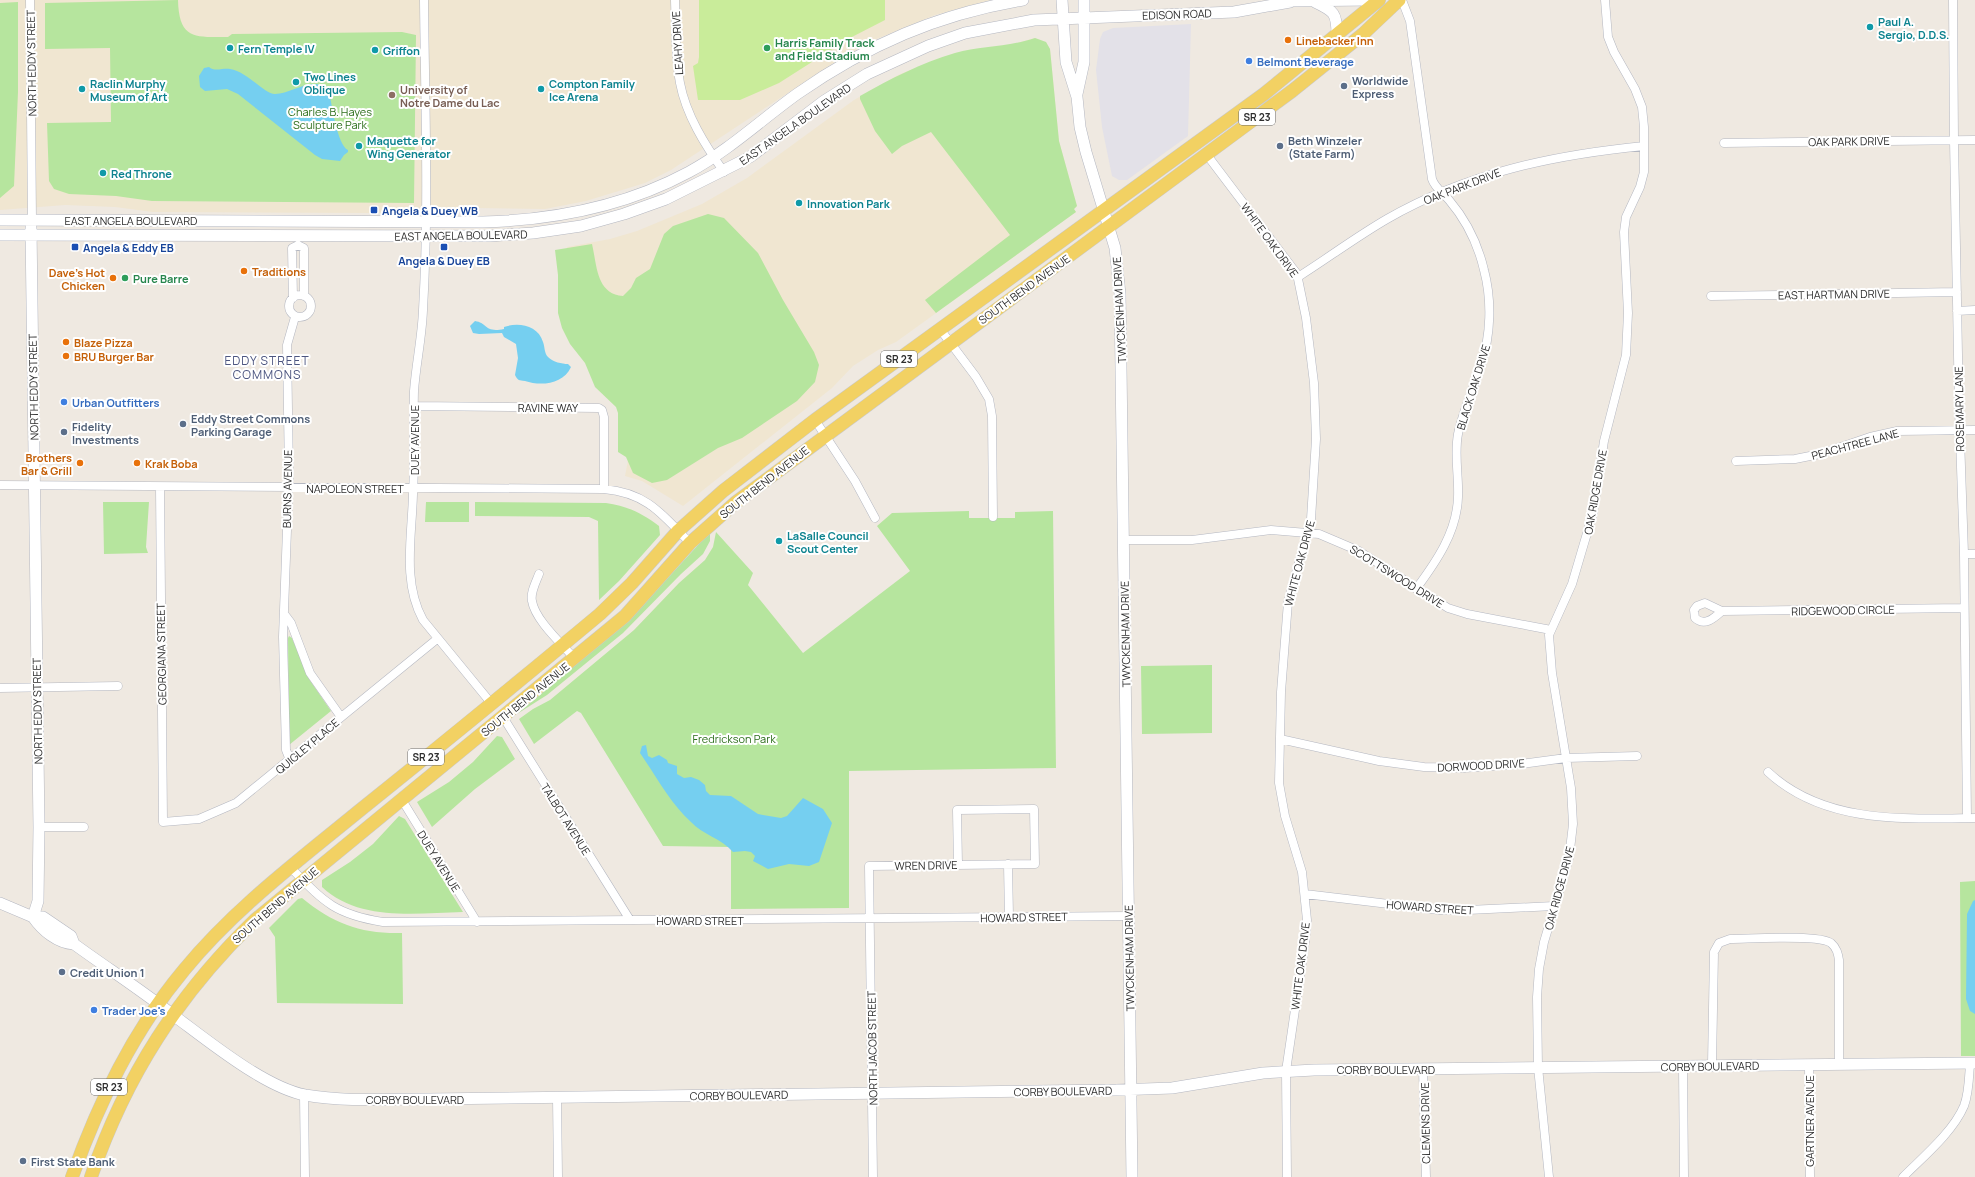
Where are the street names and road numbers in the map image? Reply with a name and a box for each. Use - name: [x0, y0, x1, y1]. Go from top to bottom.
- street label: EDISON ROAD: [1142, 5, 1212, 23]
- street label: NORTH EDDY STREET: [23, 9, 39, 116]
- street label: LEAHY DRIVE: [668, 11, 686, 75]
- street label: EAST ANGELA BOULEVARD: [736, 80, 854, 168]
- road number: SR 23: [1239, 109, 1275, 125]
- street label: OAK PARK DRIVE: [1808, 133, 1890, 149]
- street label: OAK PARK DRIVE: [1421, 164, 1503, 208]
- street label: WHITE OAK DRIVE: [1238, 200, 1302, 280]
- street label: EAST ANGELA BOULEVARD: [64, 213, 198, 228]
- street label: EAST ANGELA BOULEVARD: [394, 226, 528, 244]
- street label: SOUTH BEND AVENUE: [975, 251, 1073, 327]
- street label: TWYCKENHAM DRIVE: [1109, 256, 1129, 364]
- street label: EAST HARTMAN DRIVE: [1778, 286, 1890, 302]
- street label: NORTH EDDY STREET: [25, 333, 41, 440]
- street label: BLACK OAK DRIVE: [1453, 342, 1493, 432]
- road number: SR 23: [881, 351, 917, 367]
- street label: ROSEMARY LANE: [1951, 366, 1967, 452]
- street label: RAVINE WAY: [518, 400, 579, 415]
- street label: DUEY AVENUE: [407, 405, 422, 475]
- street label: PEACHTREE LANE: [1810, 425, 1900, 463]
- street label: SOUTH BEND AVENUE: [716, 442, 812, 522]
- street label: OAK RIDGE DRIVE: [1580, 448, 1610, 536]
- street label: BURNS AVENUE: [279, 450, 295, 528]
- street label: NAPOLEON STREET: [306, 481, 404, 496]
- street label: WHITE OAK DRIVE: [1280, 518, 1318, 608]
- street label: SCOTTSWOOD DRIVE: [1347, 541, 1447, 611]
- street label: TWYCKENHAM DRIVE: [1117, 581, 1133, 687]
- street label: GEORGIANA STREET: [153, 602, 169, 705]
- street label: RIDGEWOOD CIRCLE: [1791, 602, 1895, 618]
- street label: NORTH EDDY STREET: [29, 657, 45, 764]
- street label: SOUTH BEND AVENUE: [478, 659, 572, 739]
- street label: QUIGLEY PLACE: [272, 715, 342, 777]
- road number: SR 23: [408, 749, 444, 765]
- street label: DORWOOD DRIVE: [1437, 755, 1525, 775]
- street label: TALBOT AVENUE: [538, 780, 594, 858]
- street label: DUEY AVENUE: [414, 827, 464, 895]
- street label: OAK RIDGE DRIVE: [1541, 844, 1577, 932]
- street label: WREN DRIVE: [894, 857, 958, 873]
- street label: SOUTH BEND AVENUE: [229, 863, 321, 947]
- street label: HOWARD STREET: [1386, 896, 1475, 918]
- street label: TWYCKENHAM DRIVE: [1121, 905, 1137, 1011]
- street label: HOWARD STREET: [980, 909, 1068, 925]
- street label: HOWARD STREET: [656, 913, 744, 928]
- street label: WHITE OAK DRIVE: [1287, 921, 1313, 1011]
- street label: NORTH JACOB STREET: [863, 990, 880, 1105]
- street label: CORBY BOULEVARD: [1661, 1058, 1759, 1074]
- street label: CORBY BOULEVARD: [1337, 1062, 1435, 1077]
- street label: GARTNER AVENUE: [1802, 1075, 1817, 1167]
- road number: SR 23: [91, 1079, 127, 1095]
- street label: CLEMENS DRIVE: [1417, 1082, 1433, 1164]
- street label: CORBY BOULEVARD: [1014, 1083, 1112, 1099]
- street label: CORBY BOULEVARD: [690, 1087, 788, 1103]
- street label: CORBY BOULEVARD: [366, 1092, 464, 1107]

